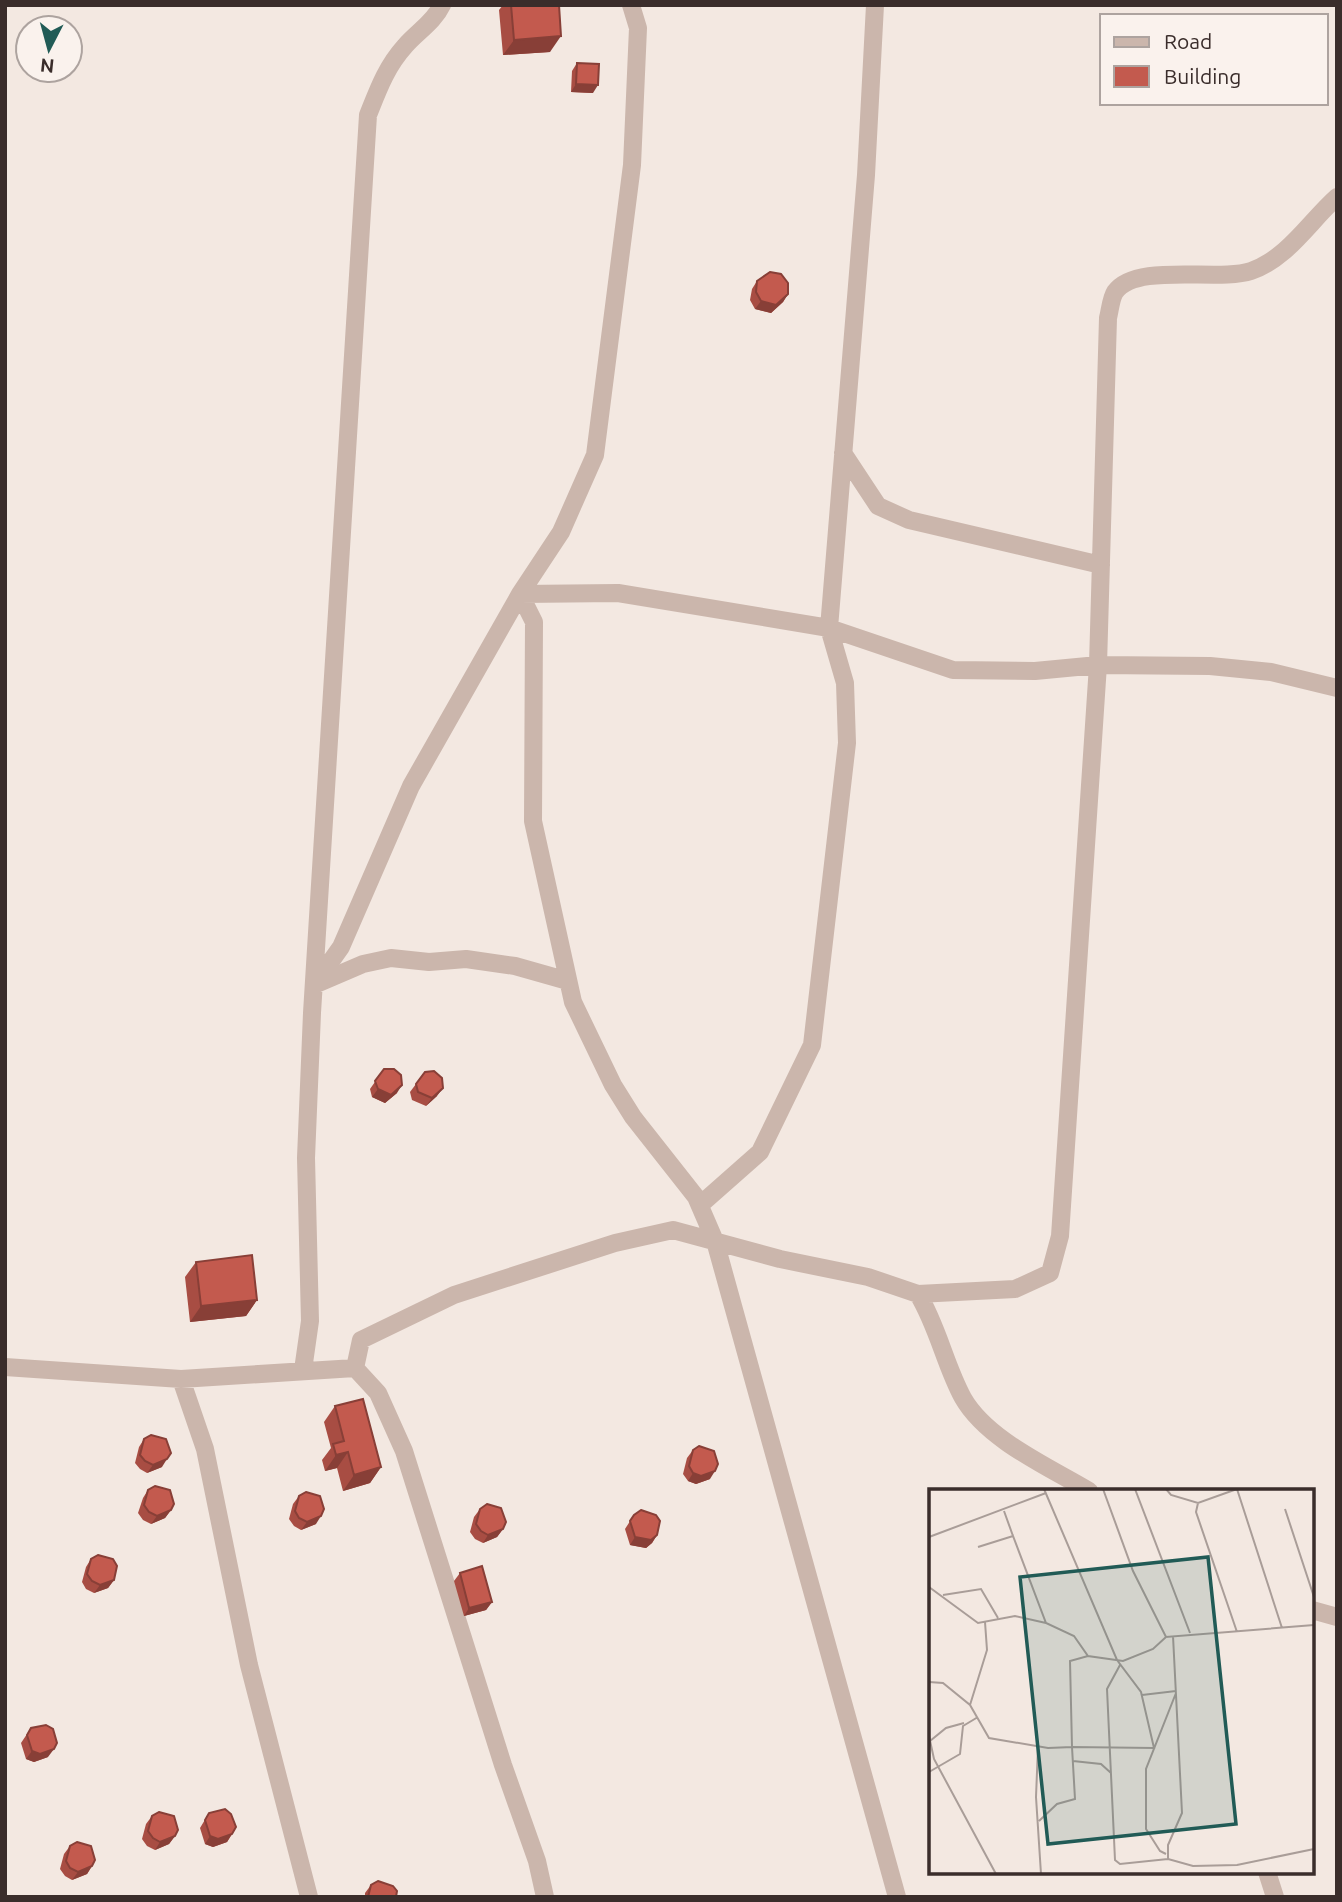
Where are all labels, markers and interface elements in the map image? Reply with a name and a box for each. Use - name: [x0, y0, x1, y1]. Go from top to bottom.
- north arrow: [14, 14, 84, 84]
- legend: [1100, 14, 1328, 105]
- text: Road: [1164, 29, 1212, 53]
- text: N: [39, 54, 55, 78]
- text: Building: [1164, 64, 1241, 88]
- inset map: [929, 1489, 1314, 1874]

